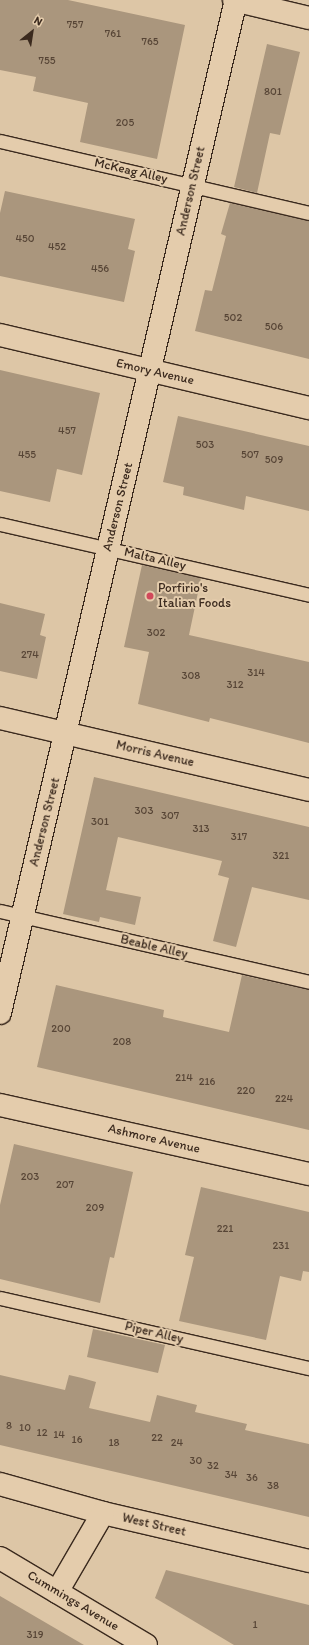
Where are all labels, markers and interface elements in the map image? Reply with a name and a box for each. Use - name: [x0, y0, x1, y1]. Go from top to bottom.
- north arrow: [12, 12, 52, 52]
- text: N: [32, 14, 45, 29]
- house number: 757: [67, 18, 83, 32]
- house number: 761: [105, 27, 121, 41]
- house number: 765: [141, 35, 159, 49]
- house number: 755: [38, 54, 56, 68]
- house number: 801: [264, 85, 282, 99]
- house number: 205: [116, 116, 134, 130]
- street label: Anderson Street: [173, 145, 209, 237]
- street label: McKeag Alley: [93, 155, 169, 187]
- house number: 450: [15, 232, 35, 246]
- house number: 452: [48, 240, 66, 254]
- house number: 456: [91, 262, 109, 276]
- house number: 502: [224, 311, 242, 325]
- house number: 506: [265, 320, 283, 334]
- street label: Emory Avenue: [115, 355, 195, 389]
- house number: 457: [58, 424, 76, 438]
- house number: 503: [196, 438, 214, 452]
- house number: 455: [18, 448, 36, 462]
- house number: 507: [241, 448, 259, 462]
- house number: 509: [265, 453, 283, 467]
- street label: Anderson Street: [99, 461, 137, 553]
- street label: Malta Alley: [123, 544, 187, 574]
- place label: Porfirio's Italian Foods: [158, 581, 231, 612]
- marker: Porfirio's Italian Foods: [145, 591, 155, 601]
- house number: 302: [147, 626, 165, 640]
- house number: 274: [21, 648, 39, 662]
- house number: 314: [247, 666, 265, 680]
- house number: 308: [182, 669, 200, 683]
- house number: 312: [227, 678, 243, 692]
- street label: Morris Avenue: [114, 737, 196, 771]
- street label: Anderson Street: [26, 776, 64, 868]
- house number: 303: [135, 804, 153, 818]
- house number: 307: [161, 809, 179, 823]
- house number: 301: [91, 815, 109, 829]
- house number: 313: [192, 822, 210, 836]
- house number: 317: [231, 830, 247, 844]
- house number: 321: [273, 849, 289, 863]
- street label: Beable Alley: [119, 932, 189, 962]
- house number: 200: [51, 1022, 71, 1036]
- house number: 208: [113, 1035, 131, 1049]
- house number: 214: [175, 1071, 193, 1085]
- house number: 216: [199, 1075, 215, 1089]
- house number: 220: [237, 1084, 255, 1098]
- house number: 224: [275, 1092, 293, 1106]
- street label: Ashmore Avenue: [107, 1121, 201, 1157]
- house number: 203: [21, 1170, 39, 1184]
- house number: 207: [56, 1178, 74, 1192]
- house number: 209: [86, 1201, 104, 1215]
- house number: 221: [217, 1222, 233, 1236]
- house number: 231: [273, 1239, 289, 1253]
- street label: Piper Alley: [123, 1319, 185, 1347]
- house number: 8: [6, 1419, 12, 1433]
- house number: 10: [19, 1421, 31, 1435]
- house number: 12: [37, 1426, 47, 1440]
- house number: 14: [53, 1428, 65, 1442]
- house number: 22: [151, 1431, 163, 1445]
- house number: 16: [72, 1433, 82, 1447]
- house number: 18: [108, 1436, 120, 1450]
- house number: 24: [171, 1436, 183, 1450]
- house number: 30: [190, 1454, 202, 1468]
- house number: 32: [207, 1459, 219, 1473]
- house number: 34: [225, 1468, 237, 1482]
- house number: 36: [246, 1471, 258, 1485]
- house number: 38: [267, 1479, 279, 1493]
- street label: West Street: [121, 1510, 187, 1540]
- street label: Cummings Avenue: [25, 1568, 121, 1634]
- house number: 1: [252, 1618, 258, 1632]
- house number: 319: [27, 1628, 43, 1642]

